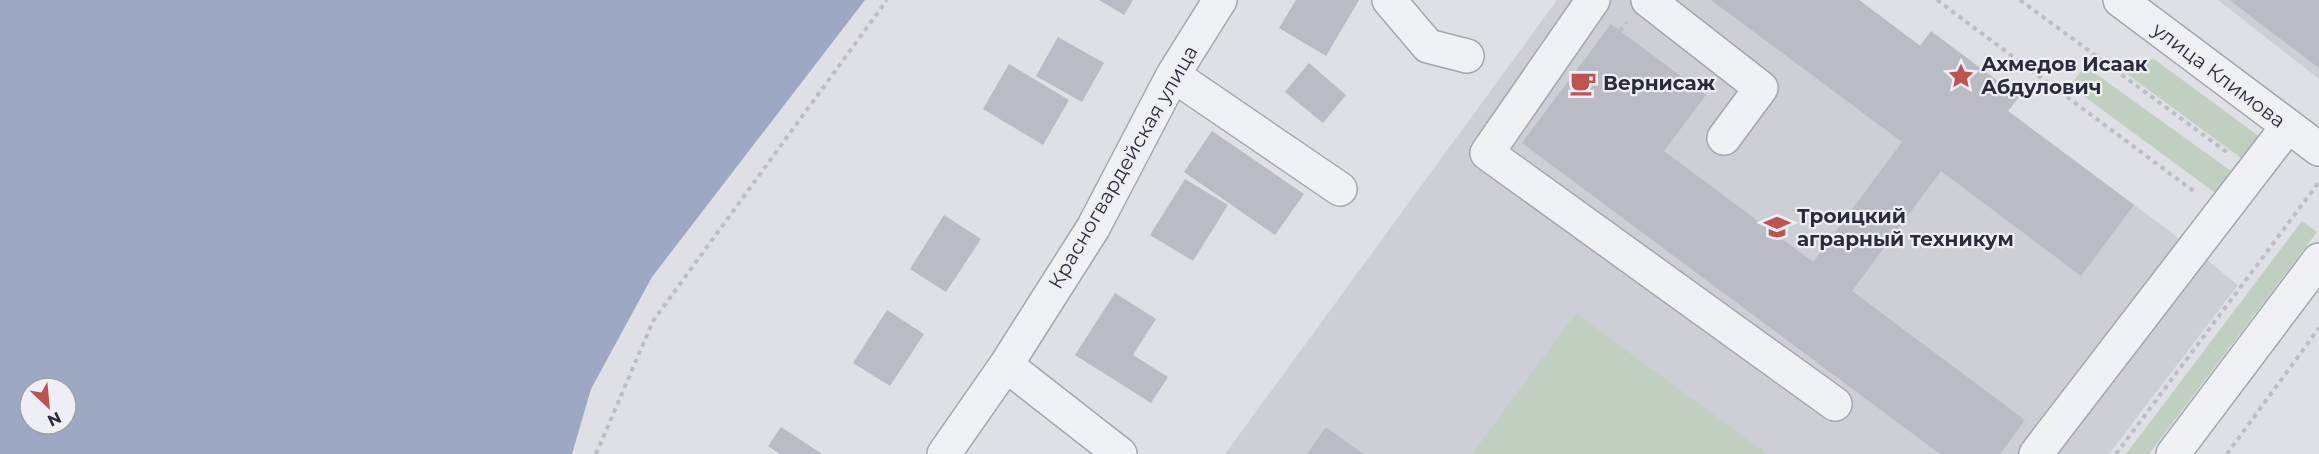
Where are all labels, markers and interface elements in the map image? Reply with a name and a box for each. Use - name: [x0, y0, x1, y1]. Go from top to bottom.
- street label: улица Климова: [2147, 17, 2290, 133]
- street label: Красногвардейская улица: [1043, 41, 1203, 293]
- place label: Ахмедов Исаак Абдулович: [1981, 52, 2148, 99]
- place icon: Ахмедов Исаак Абдулович: [1946, 61, 1976, 91]
- cafe icon: Вернисаж: [1568, 68, 1598, 98]
- place label: Вернисаж: [1603, 71, 1716, 95]
- place label: Троицкий аграрный техникум: [1797, 204, 2014, 251]
- school or university icon: Троицкий аграрный техникум: [1762, 212, 1792, 242]
- north arrow: [18, 376, 78, 436]
- text: N: [44, 408, 64, 430]

